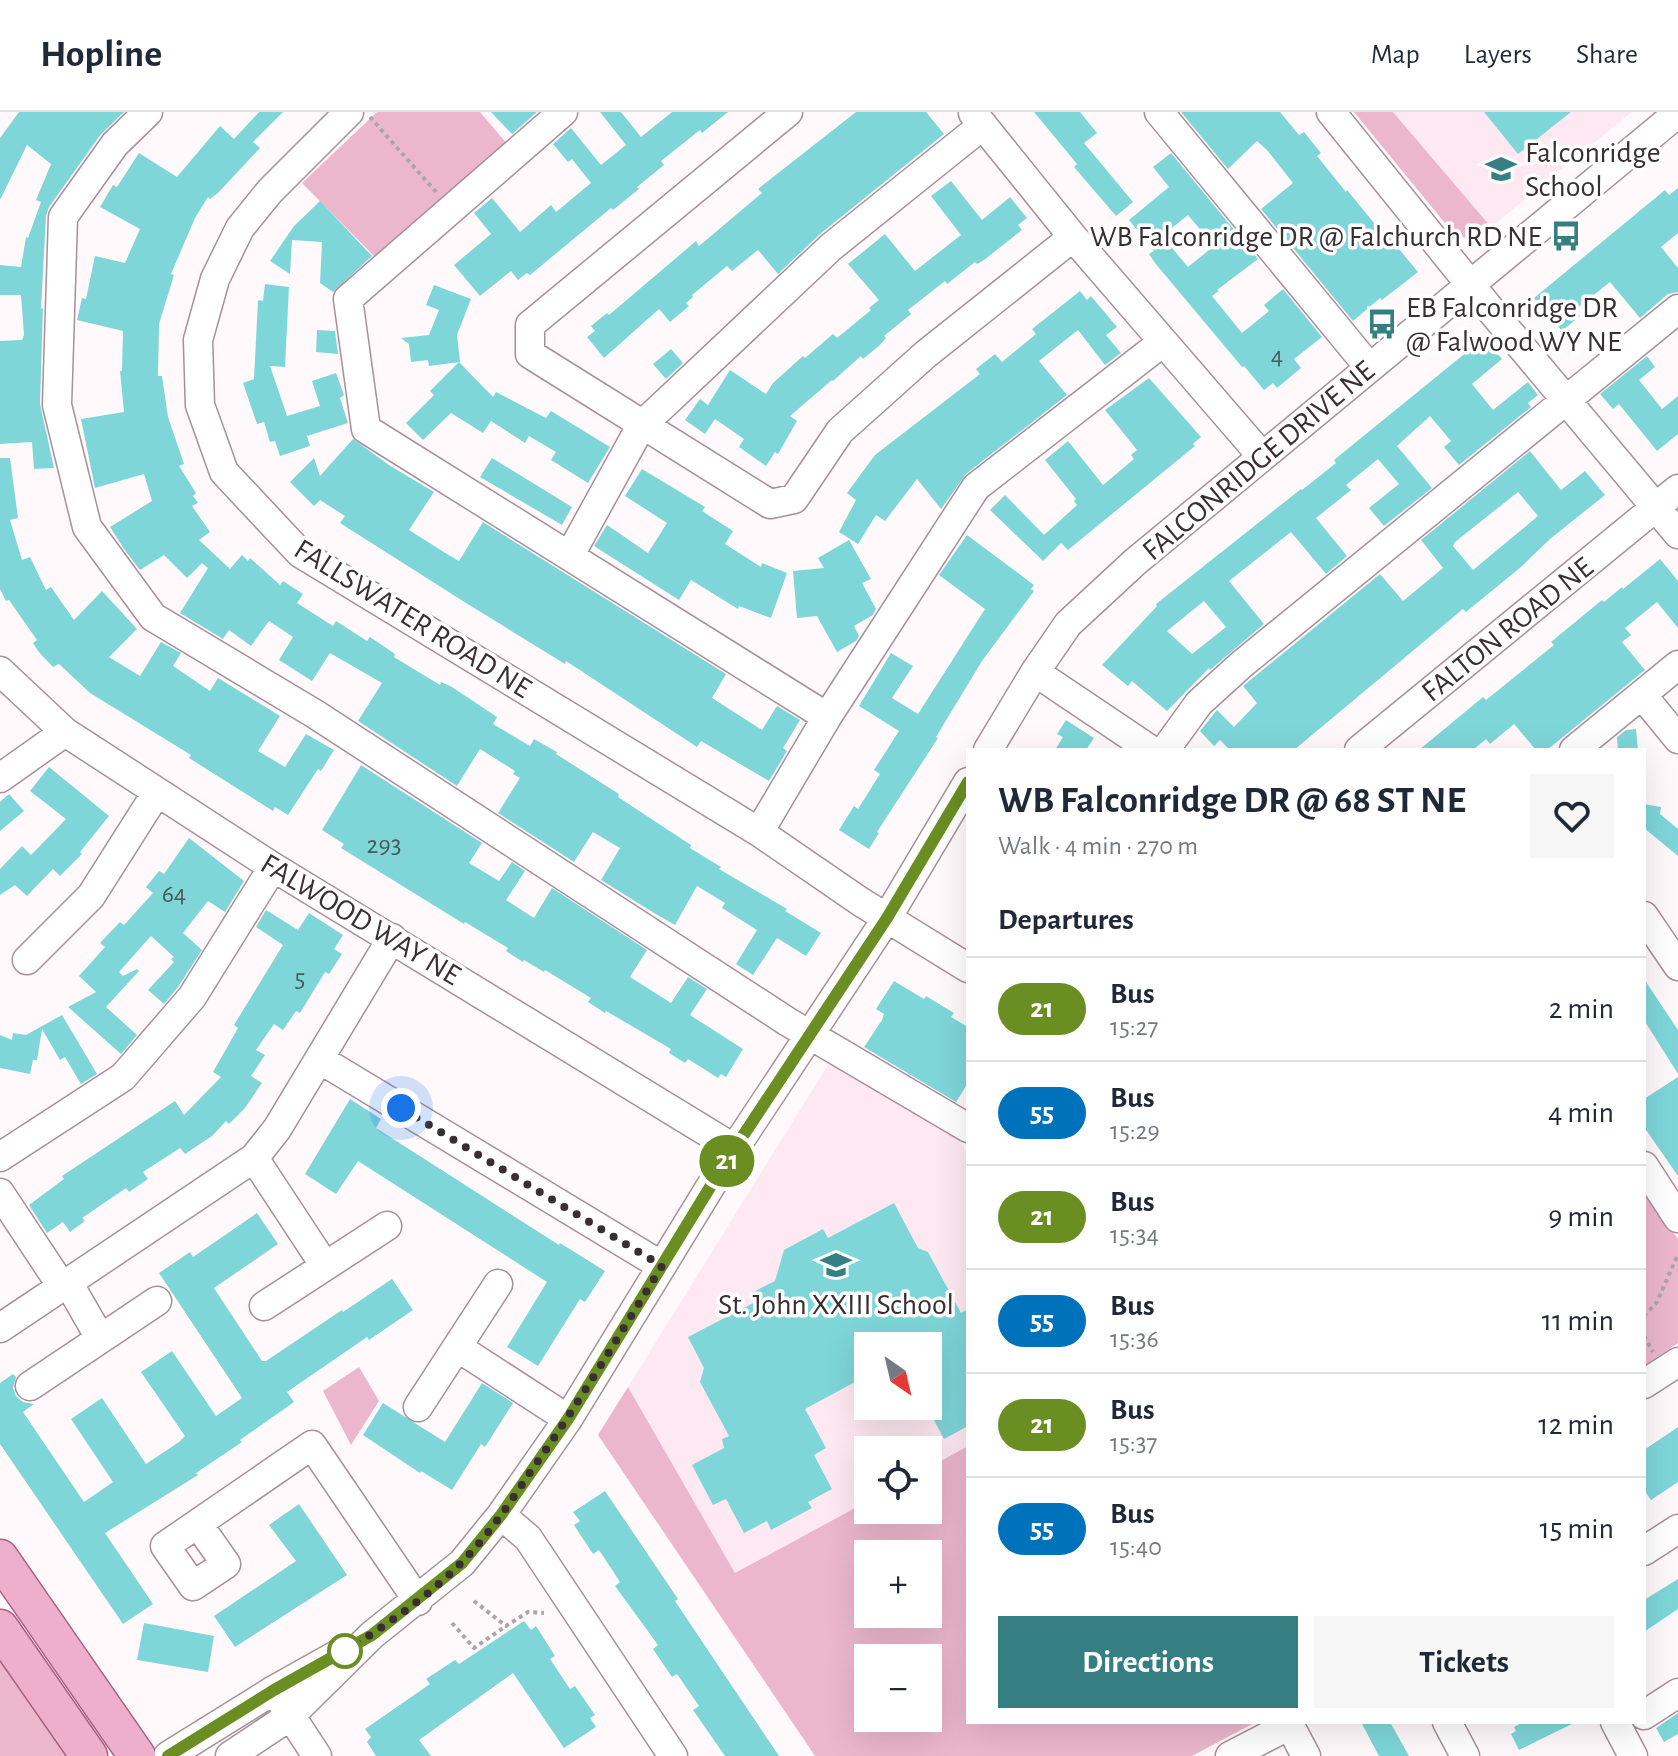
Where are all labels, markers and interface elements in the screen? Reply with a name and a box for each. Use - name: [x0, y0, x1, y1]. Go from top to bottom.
- text: Hopline: [40, 36, 162, 74]
- text: Map: [1371, 41, 1420, 69]
- text: Layers: [1464, 41, 1532, 69]
- text: Share: [1576, 41, 1638, 69]
- place label: Falconridge School: [1525, 138, 1661, 202]
- school or university icon: Falconridge School: [1484, 152, 1518, 186]
- bus stop icon: WB Falconridge DR @ Falchurch RD NE: [1549, 219, 1583, 253]
- place label: WB Falconridge DR @ Falchurch RD NE: [1090, 222, 1542, 252]
- place label: EB Falconridge DR @ Falwood WY NE: [1406, 293, 1621, 357]
- bus stop icon: EB Falconridge DR @ Falwood WY NE: [1365, 307, 1399, 341]
- house number: 4: [1271, 343, 1283, 369]
- street label: FALCONRIDGE DRIVE NE: [1137, 355, 1380, 566]
- street label: FALLSWATER ROAD NE: [289, 534, 536, 704]
- street label: FALTON ROAD NE: [1417, 552, 1599, 708]
- button: heart: [1530, 774, 1614, 858]
- text: WB Falconridge DR @ 68 ST NE: [998, 782, 1466, 820]
- house number: 293: [367, 832, 401, 858]
- text: Walk · 4 min · 270 m: [998, 833, 1198, 859]
- street label: FALWOOD WAY NE: [255, 849, 466, 991]
- house number: 64: [162, 881, 186, 907]
- text: Departures: [998, 905, 1134, 935]
- house number: 5: [295, 965, 305, 991]
- text: Bus: [1110, 979, 1155, 1009]
- text: 2 min: [1549, 994, 1614, 1024]
- text: 21: [1030, 995, 1054, 1023]
- text: 15:27: [1110, 1014, 1158, 1040]
- text: Bus: [1110, 1083, 1155, 1113]
- your location: [381, 1088, 421, 1128]
- text: 4 min: [1548, 1098, 1614, 1128]
- text: 55: [1030, 1099, 1054, 1127]
- text: 15:29: [1110, 1118, 1160, 1144]
- line badge: 21: [691, 1135, 763, 1187]
- text: 21: [715, 1147, 739, 1175]
- text: Bus: [1110, 1187, 1155, 1217]
- text: 9 min: [1548, 1202, 1614, 1232]
- text: 21: [1030, 1203, 1054, 1231]
- text: 15:34: [1110, 1222, 1159, 1248]
- school or university icon: St. John XXIII School: [819, 1248, 853, 1282]
- place label: St. John XXIII School: [718, 1290, 954, 1320]
- text: Bus: [1110, 1291, 1155, 1321]
- text: 11 min: [1542, 1306, 1614, 1336]
- text: 55: [1030, 1307, 1054, 1335]
- text: 15:36: [1110, 1326, 1159, 1352]
- north arrow: [854, 1332, 942, 1420]
- map controls: [854, 1332, 942, 1732]
- text: Bus: [1110, 1395, 1155, 1425]
- text: 12 min: [1538, 1410, 1614, 1440]
- text: 21: [1030, 1411, 1054, 1439]
- text: 15:37: [1110, 1430, 1157, 1456]
- button: locate: [854, 1436, 942, 1524]
- text: Bus: [1110, 1499, 1155, 1529]
- text: 15 min: [1539, 1514, 1614, 1544]
- text: 55: [1030, 1515, 1054, 1543]
- text: 15:40: [1110, 1534, 1162, 1560]
- button: +: [854, 1540, 942, 1628]
- button: Directions: [998, 1616, 1298, 1708]
- button: Tickets: [1314, 1616, 1614, 1708]
- unlabelled marker: [328, 1634, 362, 1668]
- button: −: [854, 1644, 942, 1732]

